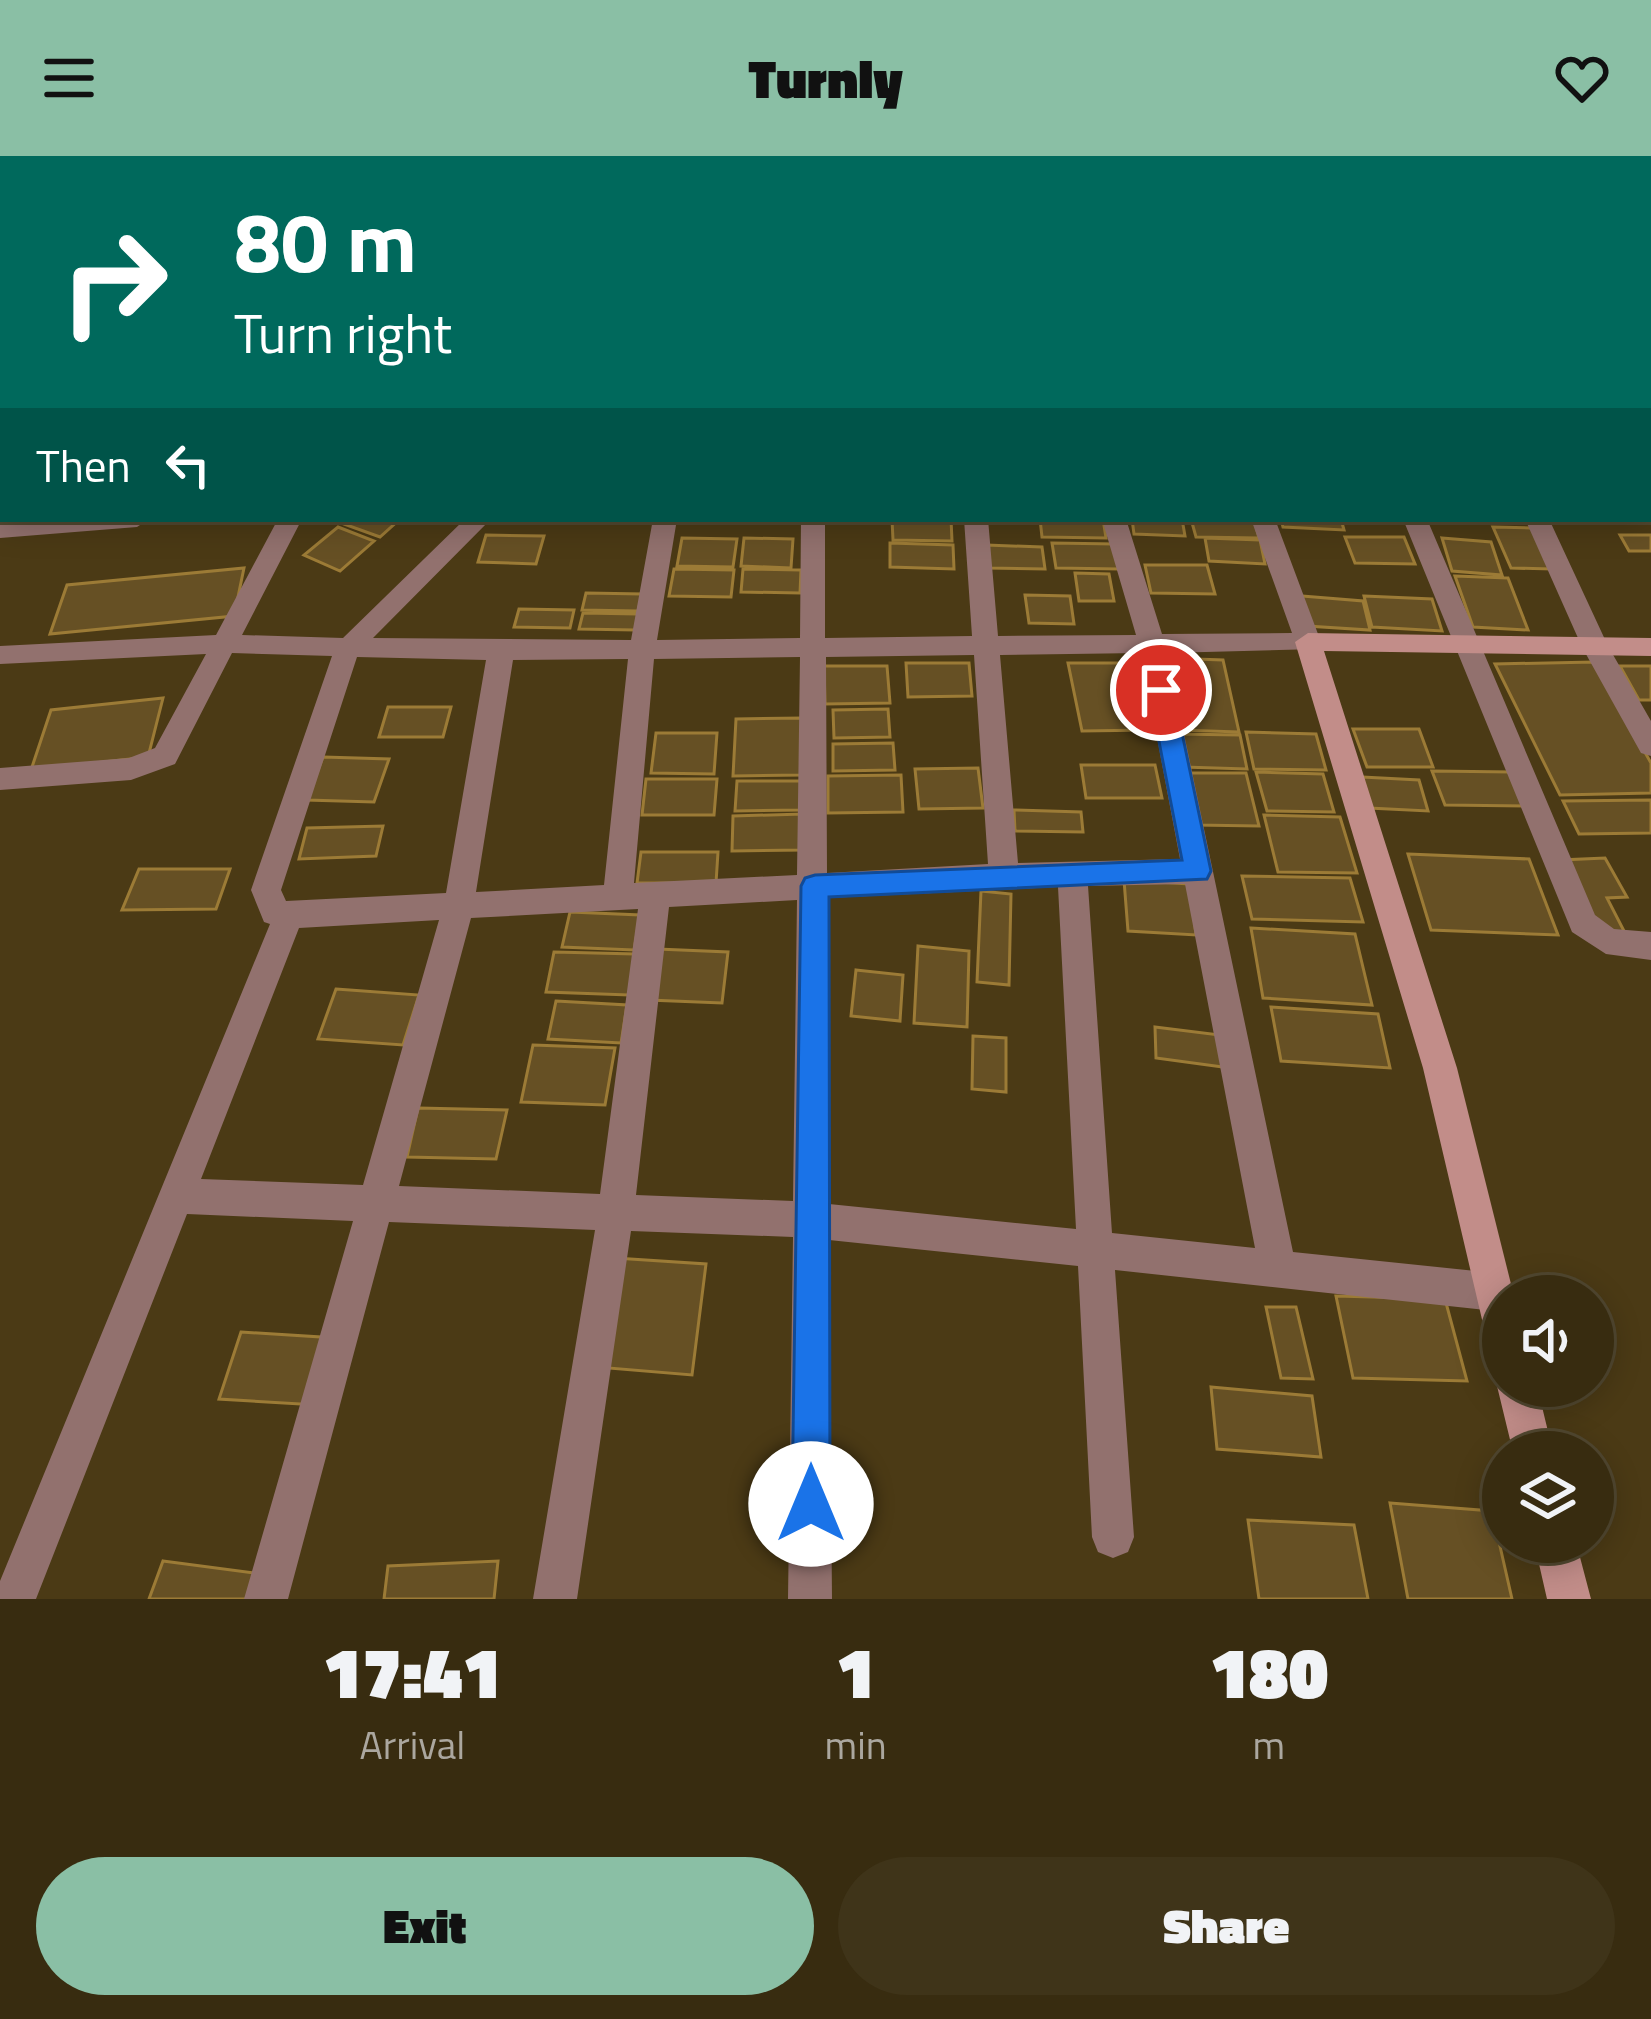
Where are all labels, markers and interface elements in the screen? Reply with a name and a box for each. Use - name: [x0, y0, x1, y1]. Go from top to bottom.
- text: Turnly: [748, 37, 903, 119]
- icon: menu: [36, 45, 102, 111]
- icon: heart: [1549, 45, 1615, 111]
- text: 80 m: [234, 177, 417, 305]
- icon: right: [36, 204, 192, 360]
- text: Turn right: [234, 292, 452, 374]
- text: Then: [36, 431, 131, 499]
- icon: left: [155, 432, 221, 498]
- pin: [1110, 639, 1212, 741]
- icon: arrive: [1128, 657, 1194, 723]
- map controls: [1482, 1275, 1614, 1563]
- button: sound: [1482, 1275, 1614, 1407]
- button: layers: [1482, 1431, 1614, 1563]
- position arrow: [748, 1441, 874, 1567]
- text: 17:41: [323, 1616, 502, 1726]
- text: 1: [836, 1616, 875, 1726]
- text: 180: [1209, 1616, 1328, 1726]
- text: Arrival: [359, 1715, 465, 1774]
- text: min: [825, 1715, 887, 1774]
- text: m: [1253, 1715, 1285, 1774]
- button: Exit: [36, 1857, 814, 1995]
- button: Share: [838, 1857, 1615, 1995]

